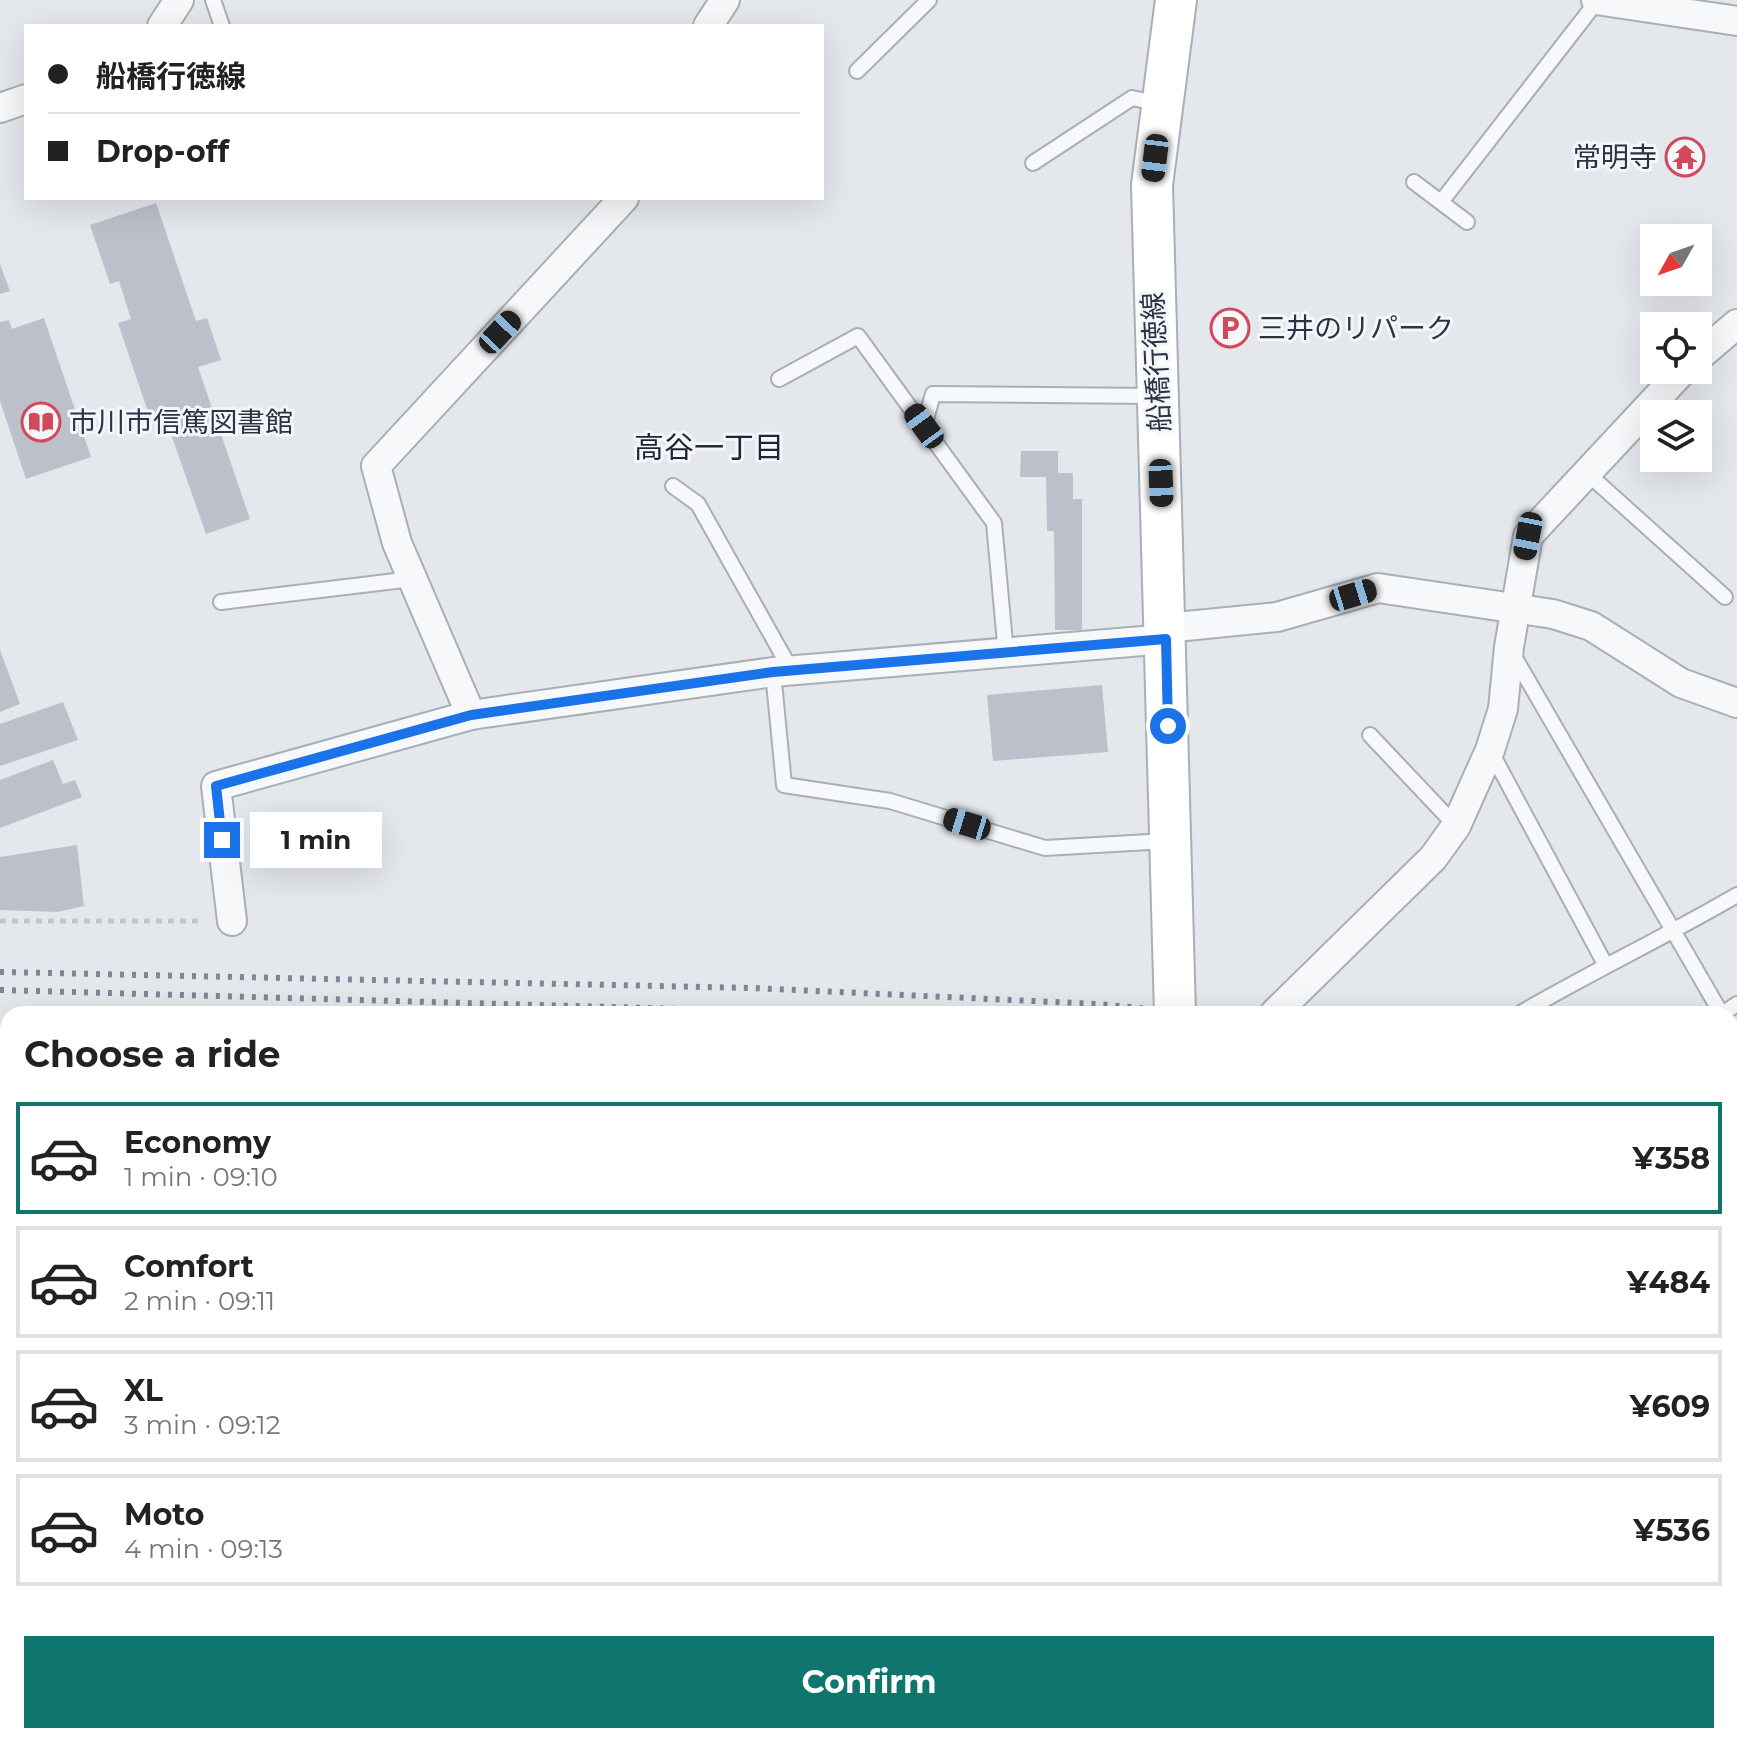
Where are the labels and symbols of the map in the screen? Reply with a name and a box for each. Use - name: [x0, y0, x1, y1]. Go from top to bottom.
- car: [1140, 133, 1170, 183]
- temple icon: 常明寺: [1664, 136, 1706, 178]
- place label: 常明寺: [1573, 140, 1657, 174]
- north arrow: [1640, 224, 1712, 296]
- street label: 船橋行徳線: [1135, 291, 1177, 433]
- car: [475, 306, 525, 358]
- parking icon: 三井のリパーク: [1209, 307, 1251, 349]
- place label: 三井のリパーク: [1258, 311, 1454, 345]
- car: [900, 400, 948, 452]
- library icon: 市川市信篤図書館: [20, 401, 62, 443]
- place label: 市川市信篤図書館: [69, 405, 293, 439]
- district label: 高谷一丁目: [634, 429, 784, 466]
- car: [1148, 459, 1174, 507]
- car: [1512, 510, 1544, 562]
- car: [1327, 577, 1379, 613]
- route start: [1150, 708, 1186, 744]
- car: [941, 806, 993, 842]
- callout: 1 min: [250, 812, 382, 868]
- route end: [204, 822, 240, 858]

